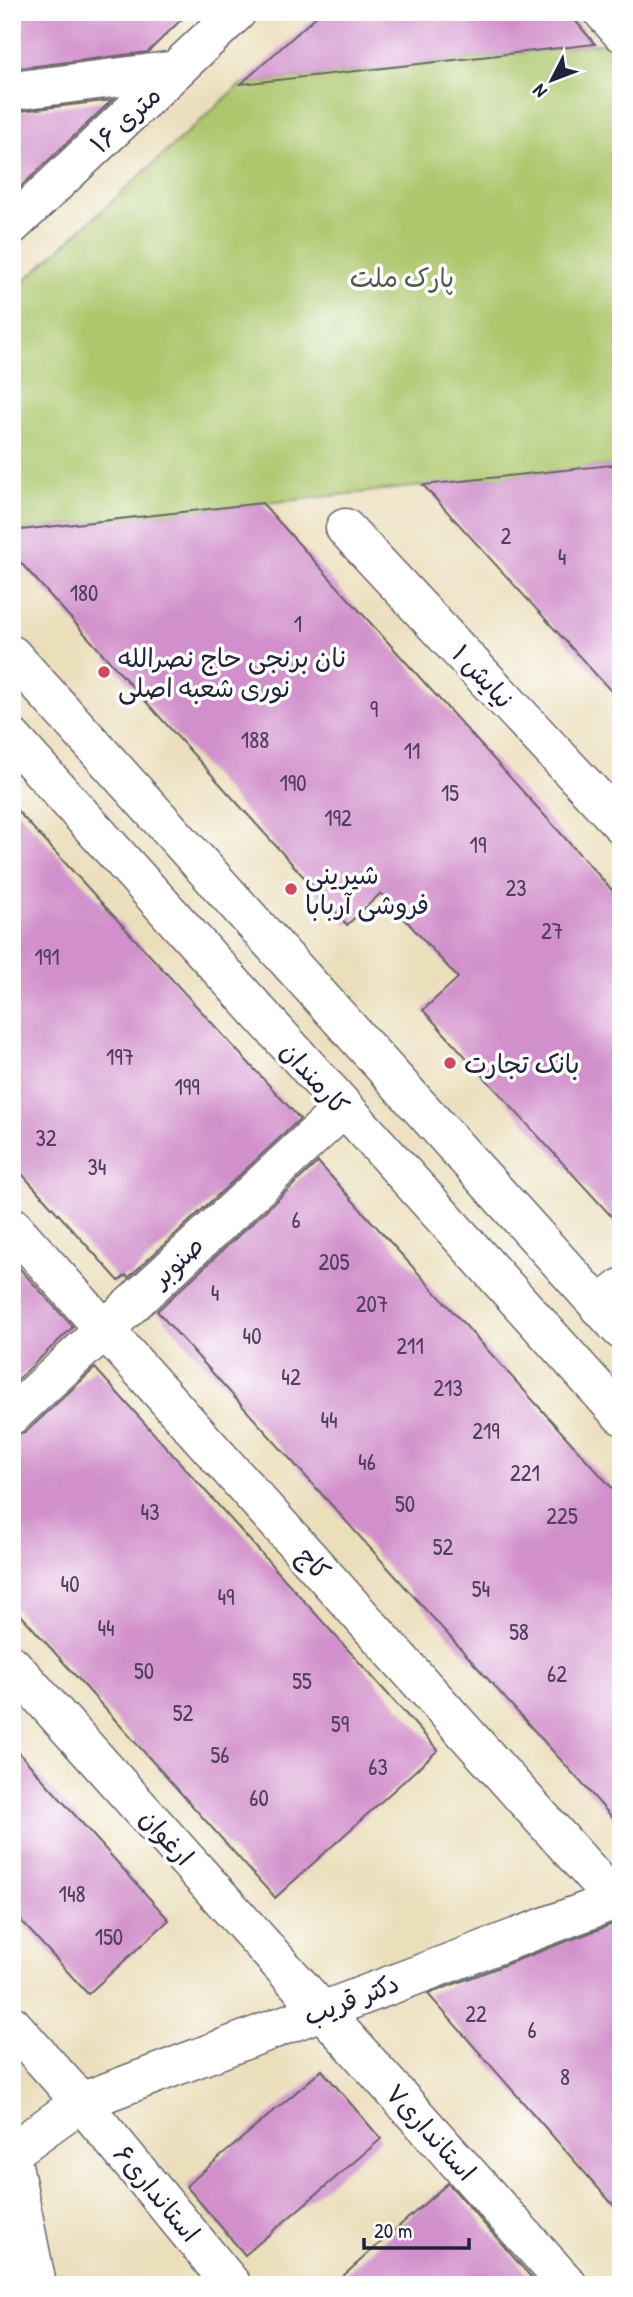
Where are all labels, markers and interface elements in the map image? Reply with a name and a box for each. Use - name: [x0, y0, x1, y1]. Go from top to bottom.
- north arrow: [518, 46, 588, 116]
- street label: ۱۶ متری: [82, 77, 168, 161]
- text: N: [526, 79, 552, 104]
- park label: پارک ملت: [350, 260, 454, 295]
- house number: 2: [501, 520, 512, 551]
- house number: 4: [558, 541, 566, 572]
- house number: 180: [70, 577, 98, 608]
- house number: 1: [294, 608, 302, 639]
- street label: نیایش ۱: [445, 637, 521, 715]
- place label: نان برنجی حاج نصرالله نوری شعبه اصلی: [118, 640, 346, 705]
- marker: نان برنجی حاج نصرالله نوری شعبه اصلی: [96, 664, 112, 680]
- house number: 9: [370, 693, 378, 724]
- house number: 188: [241, 724, 269, 755]
- house number: 11: [404, 735, 420, 766]
- house number: 190: [279, 767, 307, 798]
- house number: 15: [441, 777, 459, 808]
- house number: 192: [324, 802, 352, 833]
- house number: 19: [470, 829, 486, 860]
- place label: شیرینی فروشی آربابا: [305, 857, 429, 922]
- house number: 23: [505, 872, 527, 903]
- marker: شیرینی فروشی آربابا: [283, 881, 299, 897]
- house number: 27: [541, 915, 563, 946]
- house number: 191: [34, 941, 60, 972]
- street label: کارمندان: [273, 1034, 357, 1122]
- house number: 197: [106, 1041, 134, 1072]
- place label: بانک تجارت: [464, 1046, 579, 1081]
- marker: بانک تجارت: [442, 1055, 458, 1071]
- house number: 199: [174, 1071, 200, 1102]
- house number: 32: [35, 1122, 57, 1153]
- house number: 34: [88, 1151, 106, 1182]
- house number: 6: [291, 1204, 301, 1235]
- street label: صنوبر: [142, 1228, 211, 1296]
- house number: 205: [319, 1246, 350, 1277]
- house number: 4: [211, 1277, 219, 1308]
- house number: 207: [356, 1288, 388, 1319]
- house number: 40: [243, 1320, 261, 1351]
- house number: 211: [396, 1330, 424, 1361]
- house number: 42: [281, 1361, 301, 1392]
- house number: 213: [433, 1372, 463, 1403]
- house number: 44: [320, 1404, 338, 1435]
- house number: 219: [472, 1415, 500, 1446]
- house number: 46: [358, 1446, 376, 1477]
- house number: 221: [510, 1457, 540, 1488]
- house number: 50: [395, 1488, 415, 1519]
- house number: 43: [141, 1496, 159, 1527]
- house number: 225: [546, 1500, 578, 1531]
- house number: 52: [433, 1531, 453, 1562]
- street label: کاج: [289, 1539, 338, 1588]
- house number: 40: [61, 1568, 79, 1599]
- house number: 54: [472, 1573, 490, 1604]
- house number: 49: [217, 1581, 235, 1612]
- house number: 44: [97, 1612, 115, 1643]
- house number: 58: [509, 1616, 529, 1647]
- house number: 50: [134, 1655, 154, 1686]
- house number: 62: [547, 1658, 567, 1689]
- house number: 55: [292, 1665, 312, 1696]
- house number: 52: [173, 1697, 193, 1728]
- house number: 59: [331, 1708, 349, 1739]
- house number: 56: [211, 1739, 229, 1770]
- house number: 63: [368, 1751, 388, 1782]
- house number: 60: [249, 1782, 269, 1813]
- street label: ارغوان: [132, 1801, 202, 1873]
- house number: 148: [59, 1878, 86, 1909]
- house number: 150: [95, 1921, 123, 1952]
- street label: دکتر قریب: [298, 1965, 404, 2033]
- house number: 22: [465, 1998, 487, 2029]
- house number: 6: [527, 2014, 537, 2045]
- house number: 8: [560, 2061, 570, 2092]
- street label: استانداری۷: [378, 2076, 484, 2188]
- street label: استانداری۶: [106, 2137, 208, 2249]
- scale bar: [364, 2206, 468, 2250]
- text: 20 m: [374, 2216, 412, 2245]

